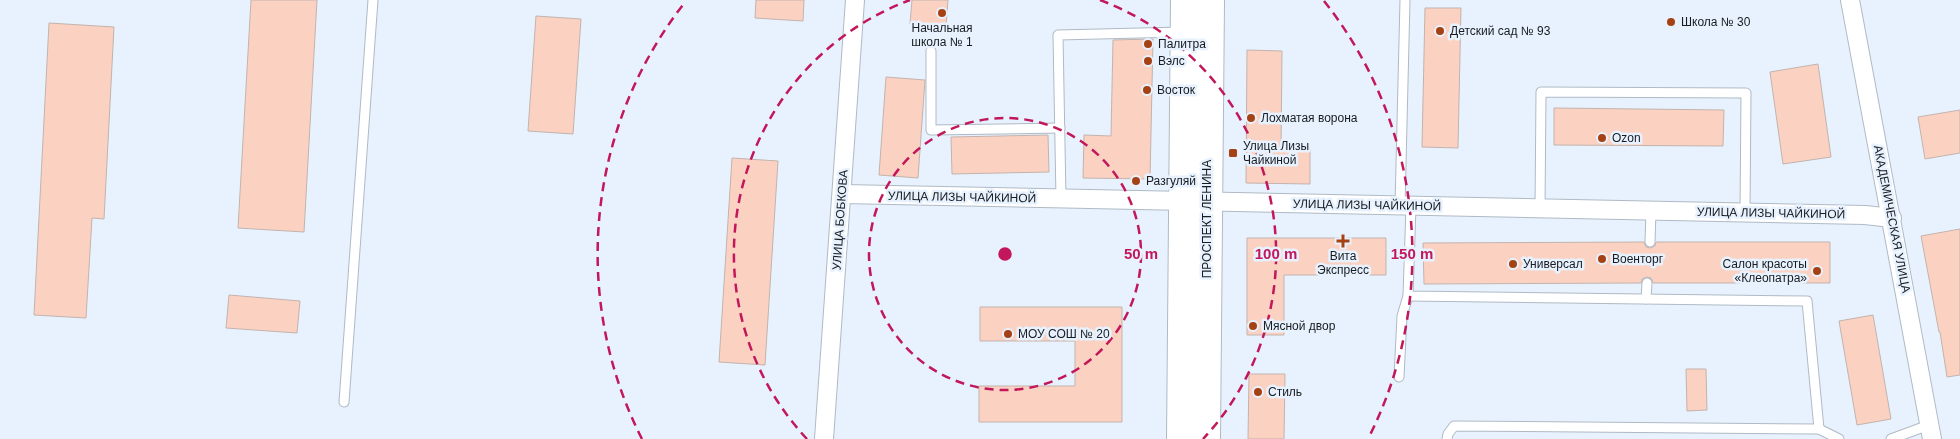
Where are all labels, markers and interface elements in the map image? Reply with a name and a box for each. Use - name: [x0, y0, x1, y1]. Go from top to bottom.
- marker: Начальная школа № 1: [936, 7, 948, 19]
- place label: Школа № 30: [1681, 15, 1751, 29]
- marker: Школа № 30: [1665, 16, 1677, 28]
- place label: Начальная школа № 1: [911, 21, 973, 49]
- place label: Детский сад № 93: [1450, 24, 1551, 38]
- marker: Детский сад № 93: [1434, 25, 1446, 37]
- place label: Палитра: [1158, 37, 1206, 51]
- marker: Палитра: [1142, 38, 1154, 50]
- place label: Вэлс: [1158, 54, 1185, 68]
- marker: Вэлс: [1142, 55, 1154, 67]
- place label: Восток: [1157, 83, 1196, 97]
- marker: Восток: [1141, 84, 1153, 96]
- place label: Лохматая ворона: [1261, 111, 1358, 125]
- marker: Лохматая ворона: [1245, 112, 1257, 124]
- place label: Ozon: [1612, 131, 1641, 145]
- marker: Ozon: [1596, 132, 1608, 144]
- place label: Улица Лизы Чайкиной: [1243, 139, 1309, 167]
- street label: АКАДЕМИЧЕСКАЯ УЛИЦА: [1871, 144, 1913, 294]
- marker: Улица Лизы Чайкиной: [1227, 147, 1239, 159]
- street label: ПРОСПЕКТ ЛЕНИНА: [1200, 160, 1214, 278]
- street label: УЛИЦА БОБКОВА: [830, 169, 850, 271]
- place label: Разгуляй: [1146, 174, 1196, 188]
- marker: Разгуляй: [1130, 175, 1142, 187]
- street label: УЛИЦА ЛИЗЫ ЧАЙКИНОЙ: [888, 188, 1036, 205]
- street label: УЛИЦА ЛИЗЫ ЧАЙКИНОЙ: [1293, 196, 1441, 213]
- street label: УЛИЦА ЛИЗЫ ЧАЙКИНОЙ: [1697, 204, 1845, 221]
- marker: Вита Экспресс: [1337, 235, 1349, 247]
- centre of rings: [996, 245, 1014, 263]
- text: 50 m: [1124, 245, 1158, 262]
- text: 100 m: [1255, 245, 1297, 262]
- text: 150 m: [1391, 245, 1433, 262]
- place label: Вита Экспресс: [1317, 249, 1369, 277]
- place label: Военторг: [1612, 252, 1664, 266]
- marker: Военторг: [1596, 253, 1608, 265]
- place label: Универсал: [1523, 257, 1583, 271]
- place label: Салон красоты «Клеопатра»: [1722, 257, 1807, 285]
- marker: Универсал: [1507, 258, 1519, 270]
- marker: Салон красоты «Клеопатра»: [1811, 265, 1823, 277]
- place label: Мясной двор: [1263, 319, 1336, 333]
- marker: Мясной двор: [1247, 320, 1259, 332]
- place label: МОУ СОШ № 20: [1018, 327, 1110, 341]
- marker: МОУ СОШ № 20: [1002, 328, 1014, 340]
- place label: Стиль: [1268, 385, 1302, 399]
- marker: Стиль: [1252, 386, 1264, 398]

